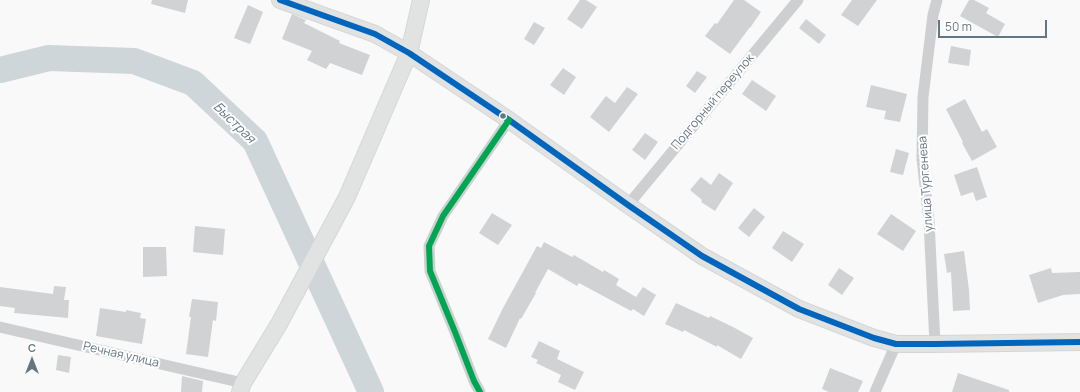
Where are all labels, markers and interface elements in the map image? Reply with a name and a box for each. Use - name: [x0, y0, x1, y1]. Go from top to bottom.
- scale bar: [940, 12, 1049, 38]
- text: 50 m: [945, 18, 972, 35]
- street label: Подгорный переулок: [669, 51, 757, 153]
- water label: Быстрая: [210, 99, 258, 147]
- unlabelled marker: [498, 111, 508, 121]
- street label: улица Тургенева: [915, 136, 937, 232]
- street label: Речная улица: [82, 339, 160, 371]
- north arrow: [12, 340, 52, 380]
- text: С: [28, 340, 36, 355]

